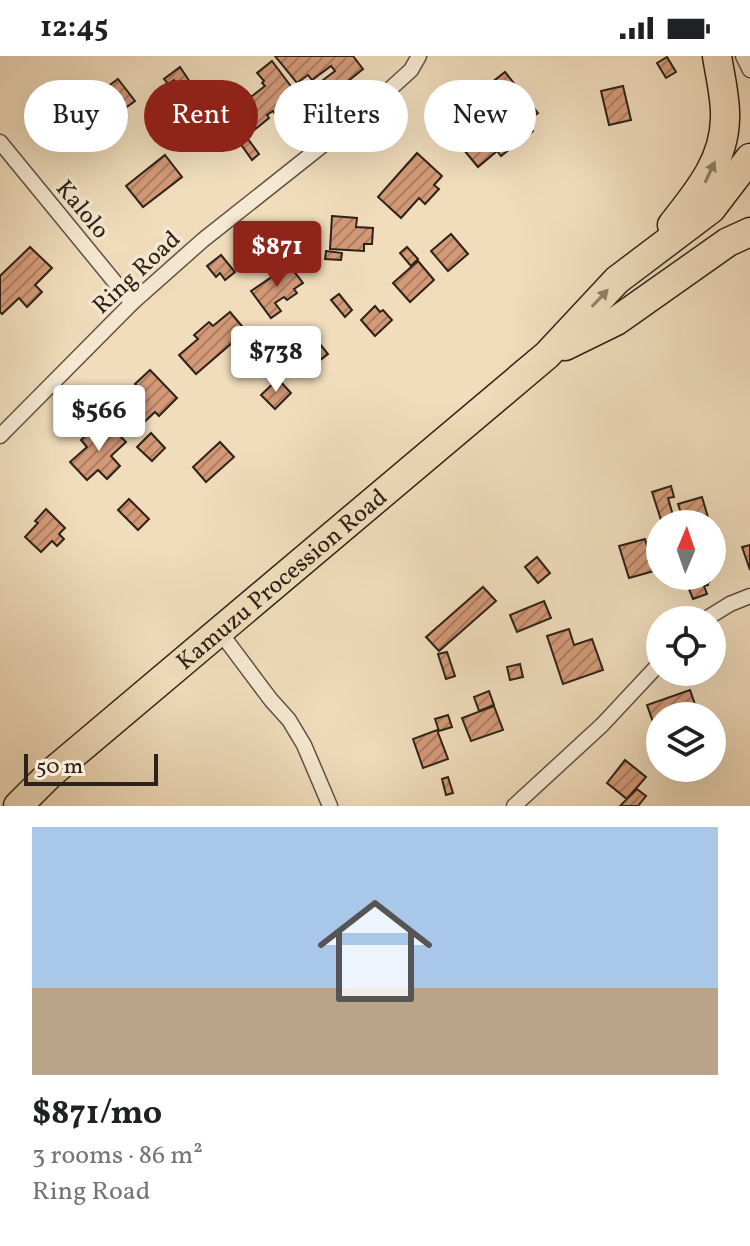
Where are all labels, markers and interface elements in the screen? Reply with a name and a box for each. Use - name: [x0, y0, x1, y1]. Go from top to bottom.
- text: 12:45: [40, 7, 108, 49]
- chip: Buy: [24, 80, 128, 152]
- chip: Rent: [144, 80, 258, 152]
- chip: Filters: [274, 80, 408, 152]
- chip: New: [424, 80, 536, 152]
- one-way arrow: [703, 161, 717, 184]
- street label: Kalolo: [47, 173, 116, 247]
- pin: $871: [230, 221, 324, 289]
- street label: Ring Road: [86, 224, 189, 323]
- text: $871: [251, 229, 303, 265]
- one-way arrow: [590, 289, 609, 308]
- pin: $738: [229, 326, 323, 394]
- text: $738: [249, 334, 303, 370]
- pin: $566: [52, 385, 146, 453]
- text: $566: [71, 393, 127, 429]
- street label: Kamuzu Procession Road: [170, 482, 396, 679]
- north arrow: [646, 510, 726, 590]
- map controls: [646, 510, 726, 782]
- button: locate: [646, 606, 726, 686]
- button: layers: [646, 702, 726, 782]
- scale bar: [24, 750, 158, 786]
- text: 50 m: [36, 752, 83, 783]
- icon: home: [303, 879, 447, 1023]
- text: $871/mo: [32, 1091, 162, 1138]
- text: 3 rooms · 86 m²: [32, 1138, 203, 1174]
- text: Ring Road: [32, 1174, 150, 1210]

